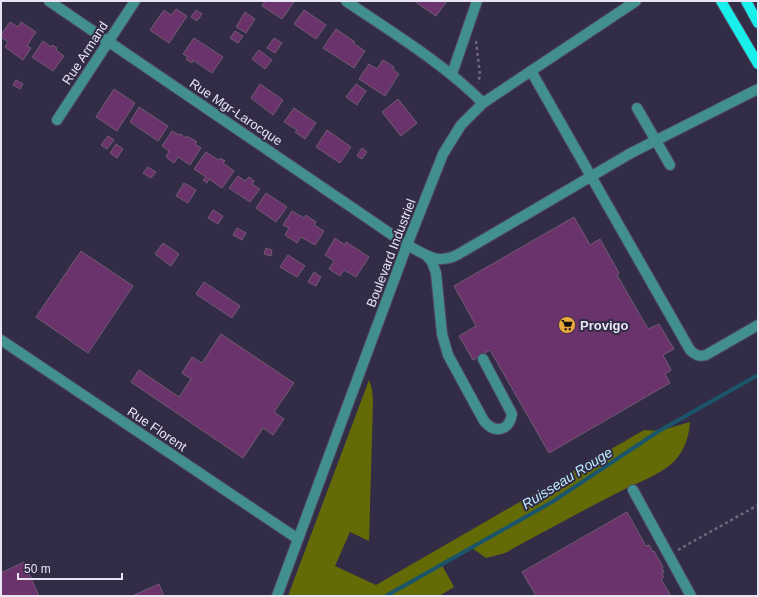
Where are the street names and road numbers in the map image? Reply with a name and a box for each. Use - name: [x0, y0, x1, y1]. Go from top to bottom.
- street label: Rue Armand: [59, 19, 111, 87]
- street label: Rue Mgr-Larocque: [187, 75, 285, 149]
- street label: Boulevard Industriel: [363, 197, 419, 309]
- street label: Rue Florent: [125, 404, 190, 454]

